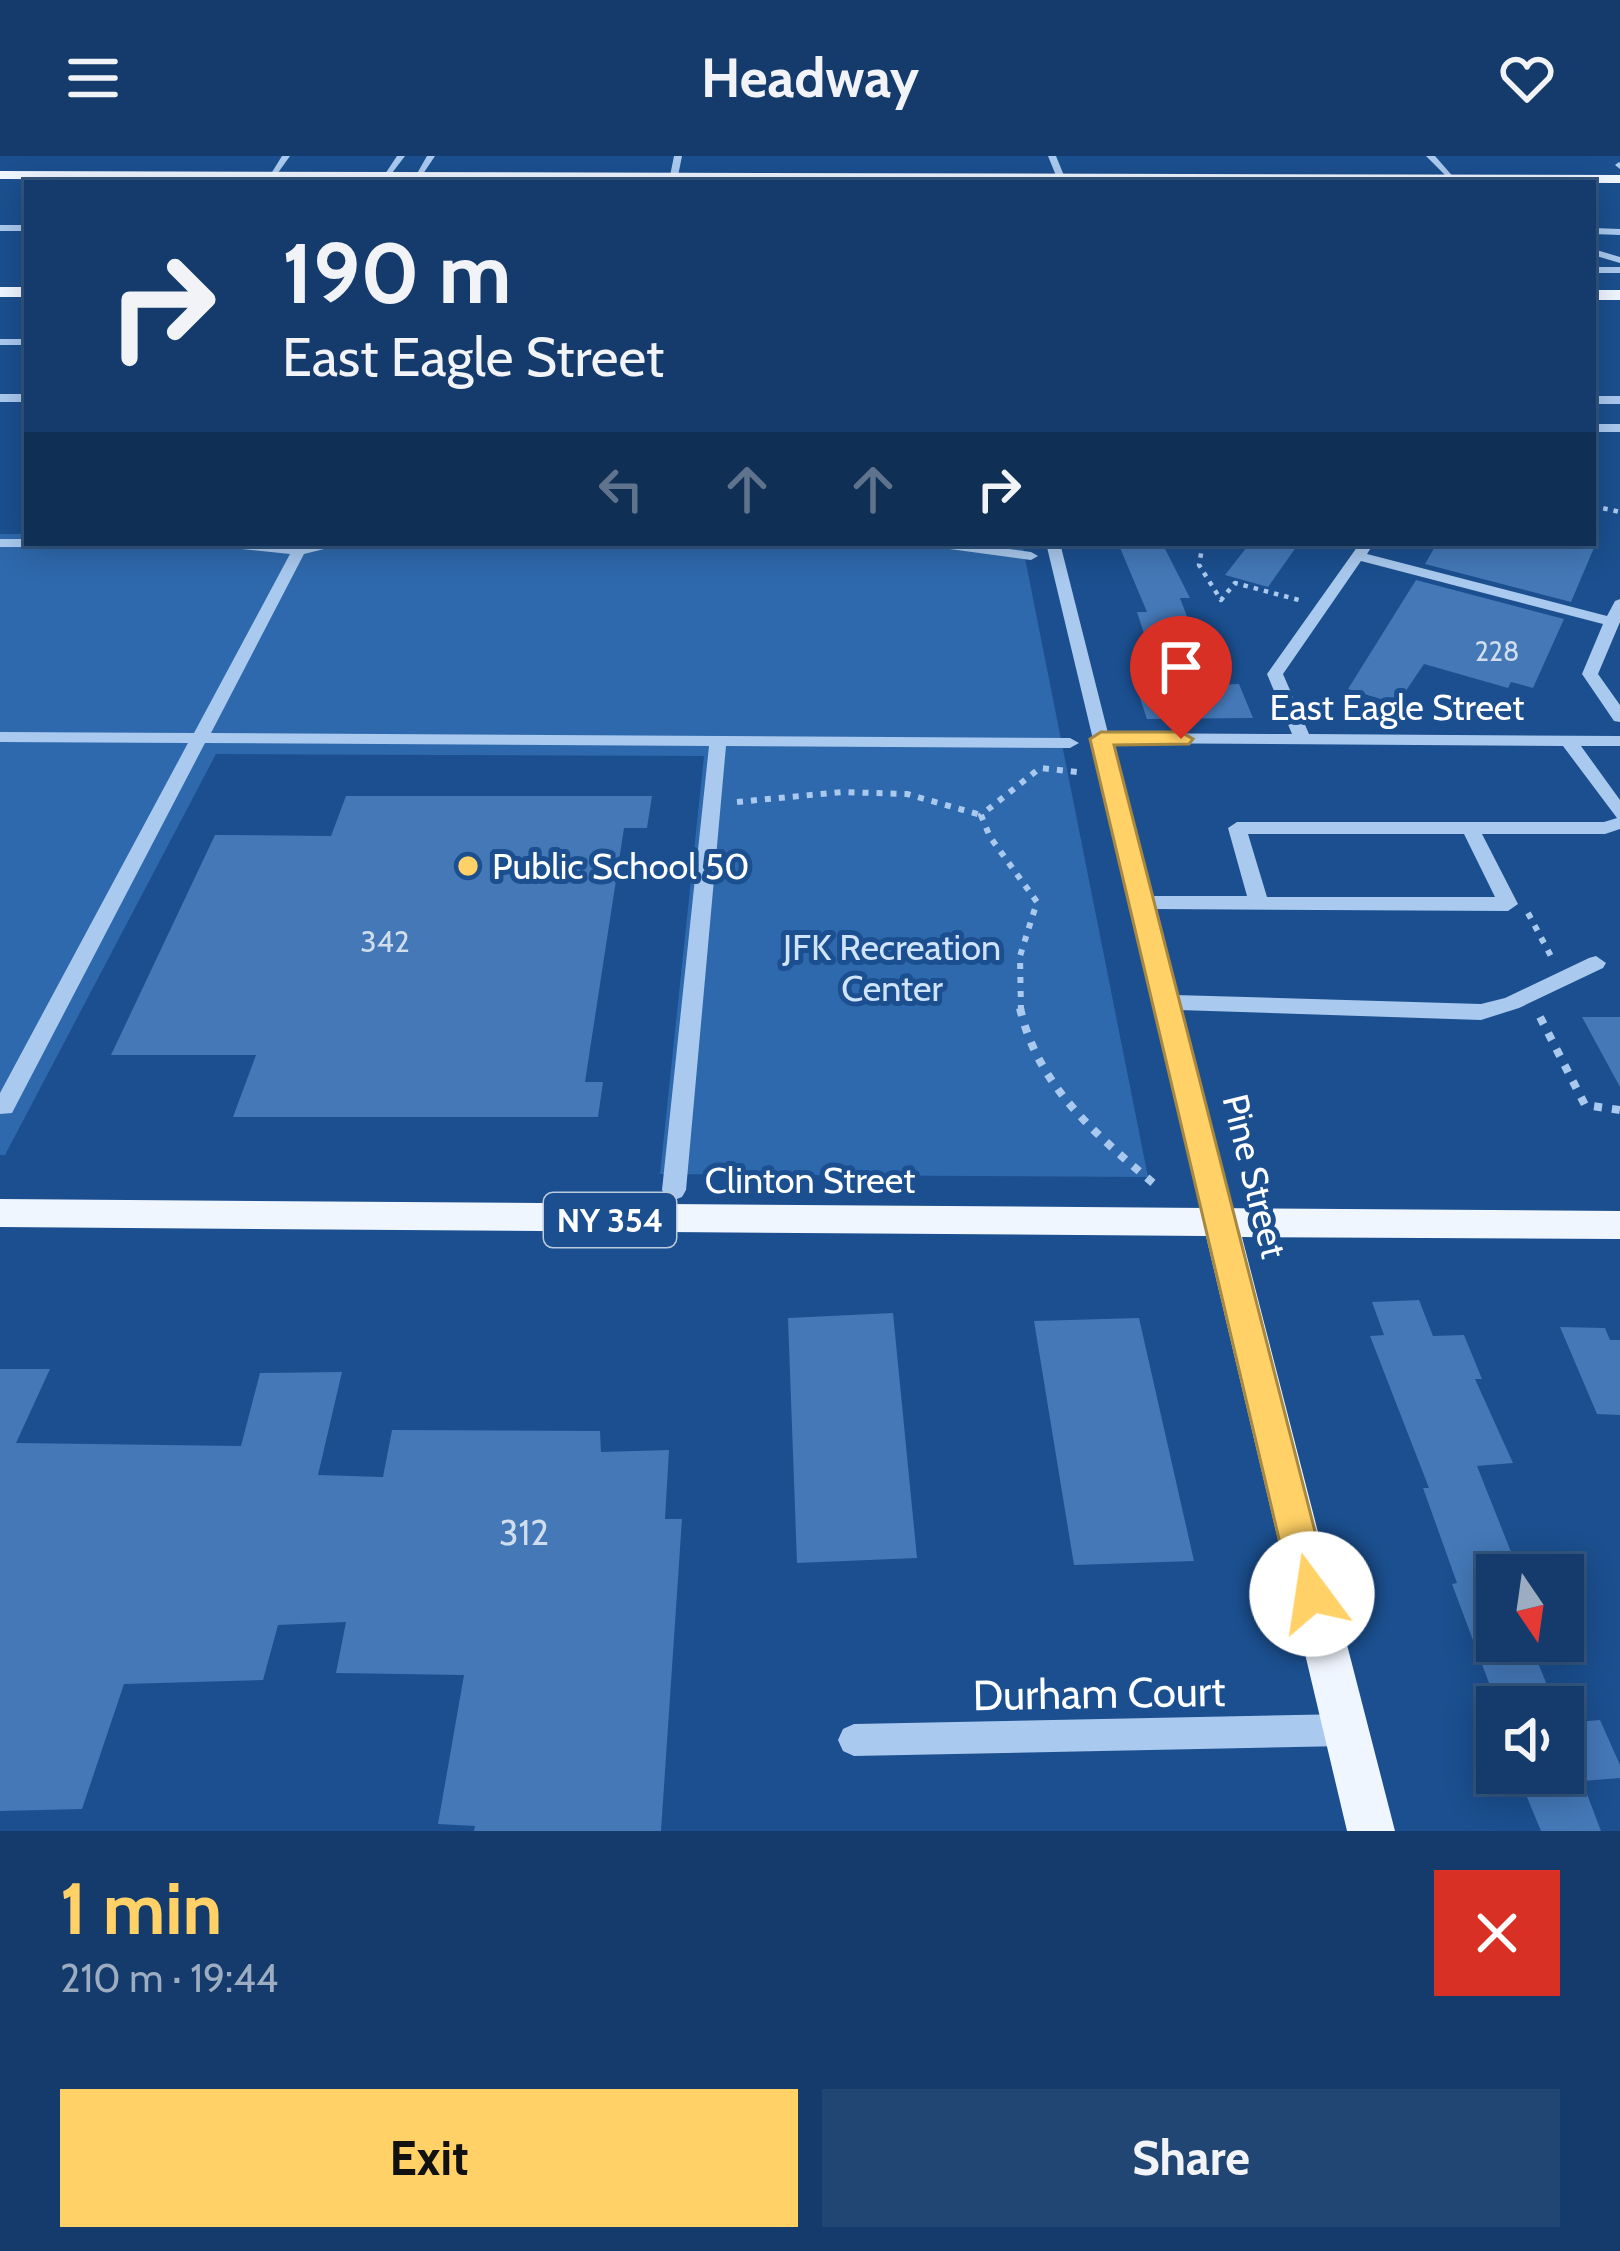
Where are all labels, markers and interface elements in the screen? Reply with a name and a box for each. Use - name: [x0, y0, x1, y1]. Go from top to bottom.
- icon: menu: [60, 45, 126, 111]
- text: Headway: [701, 45, 919, 111]
- icon: heart: [1494, 45, 1560, 111]
- text: 190 m: [282, 222, 511, 324]
- icon: right: [84, 228, 240, 384]
- text: East Eagle Street: [282, 324, 664, 390]
- icon: left: [588, 456, 654, 522]
- icon: ahead: [714, 456, 780, 522]
- icon: ahead: [840, 456, 906, 522]
- icon: right: [966, 456, 1032, 522]
- pin: [1130, 616, 1232, 739]
- icon: arrive: [1148, 634, 1214, 700]
- house number: 228: [1475, 635, 1519, 668]
- street label: East Eagle Street: [1270, 685, 1524, 729]
- place label: Public School 50: [492, 844, 749, 888]
- marker: Public School 50: [455, 853, 481, 879]
- house number: 342: [360, 923, 410, 960]
- park label: JFK Recreation Center: [782, 925, 1001, 1010]
- street label: Pine Street: [1213, 1090, 1297, 1262]
- street label: Clinton Street: [705, 1158, 915, 1202]
- road number: NY 354: [544, 1193, 676, 1247]
- house number: 312: [499, 1510, 549, 1554]
- position arrow: [1249, 1531, 1375, 1657]
- north arrow: [1476, 1554, 1584, 1662]
- map controls: [1476, 1554, 1584, 1794]
- street label: Durham Court: [972, 1665, 1226, 1721]
- button: sound: [1476, 1686, 1584, 1794]
- text: 1 min: [60, 1865, 222, 1952]
- button: close: [1434, 1870, 1560, 1996]
- text: 210 m · 19:44: [60, 1954, 278, 2002]
- button: Exit: [60, 2089, 798, 2227]
- button: Share: [822, 2089, 1560, 2227]

